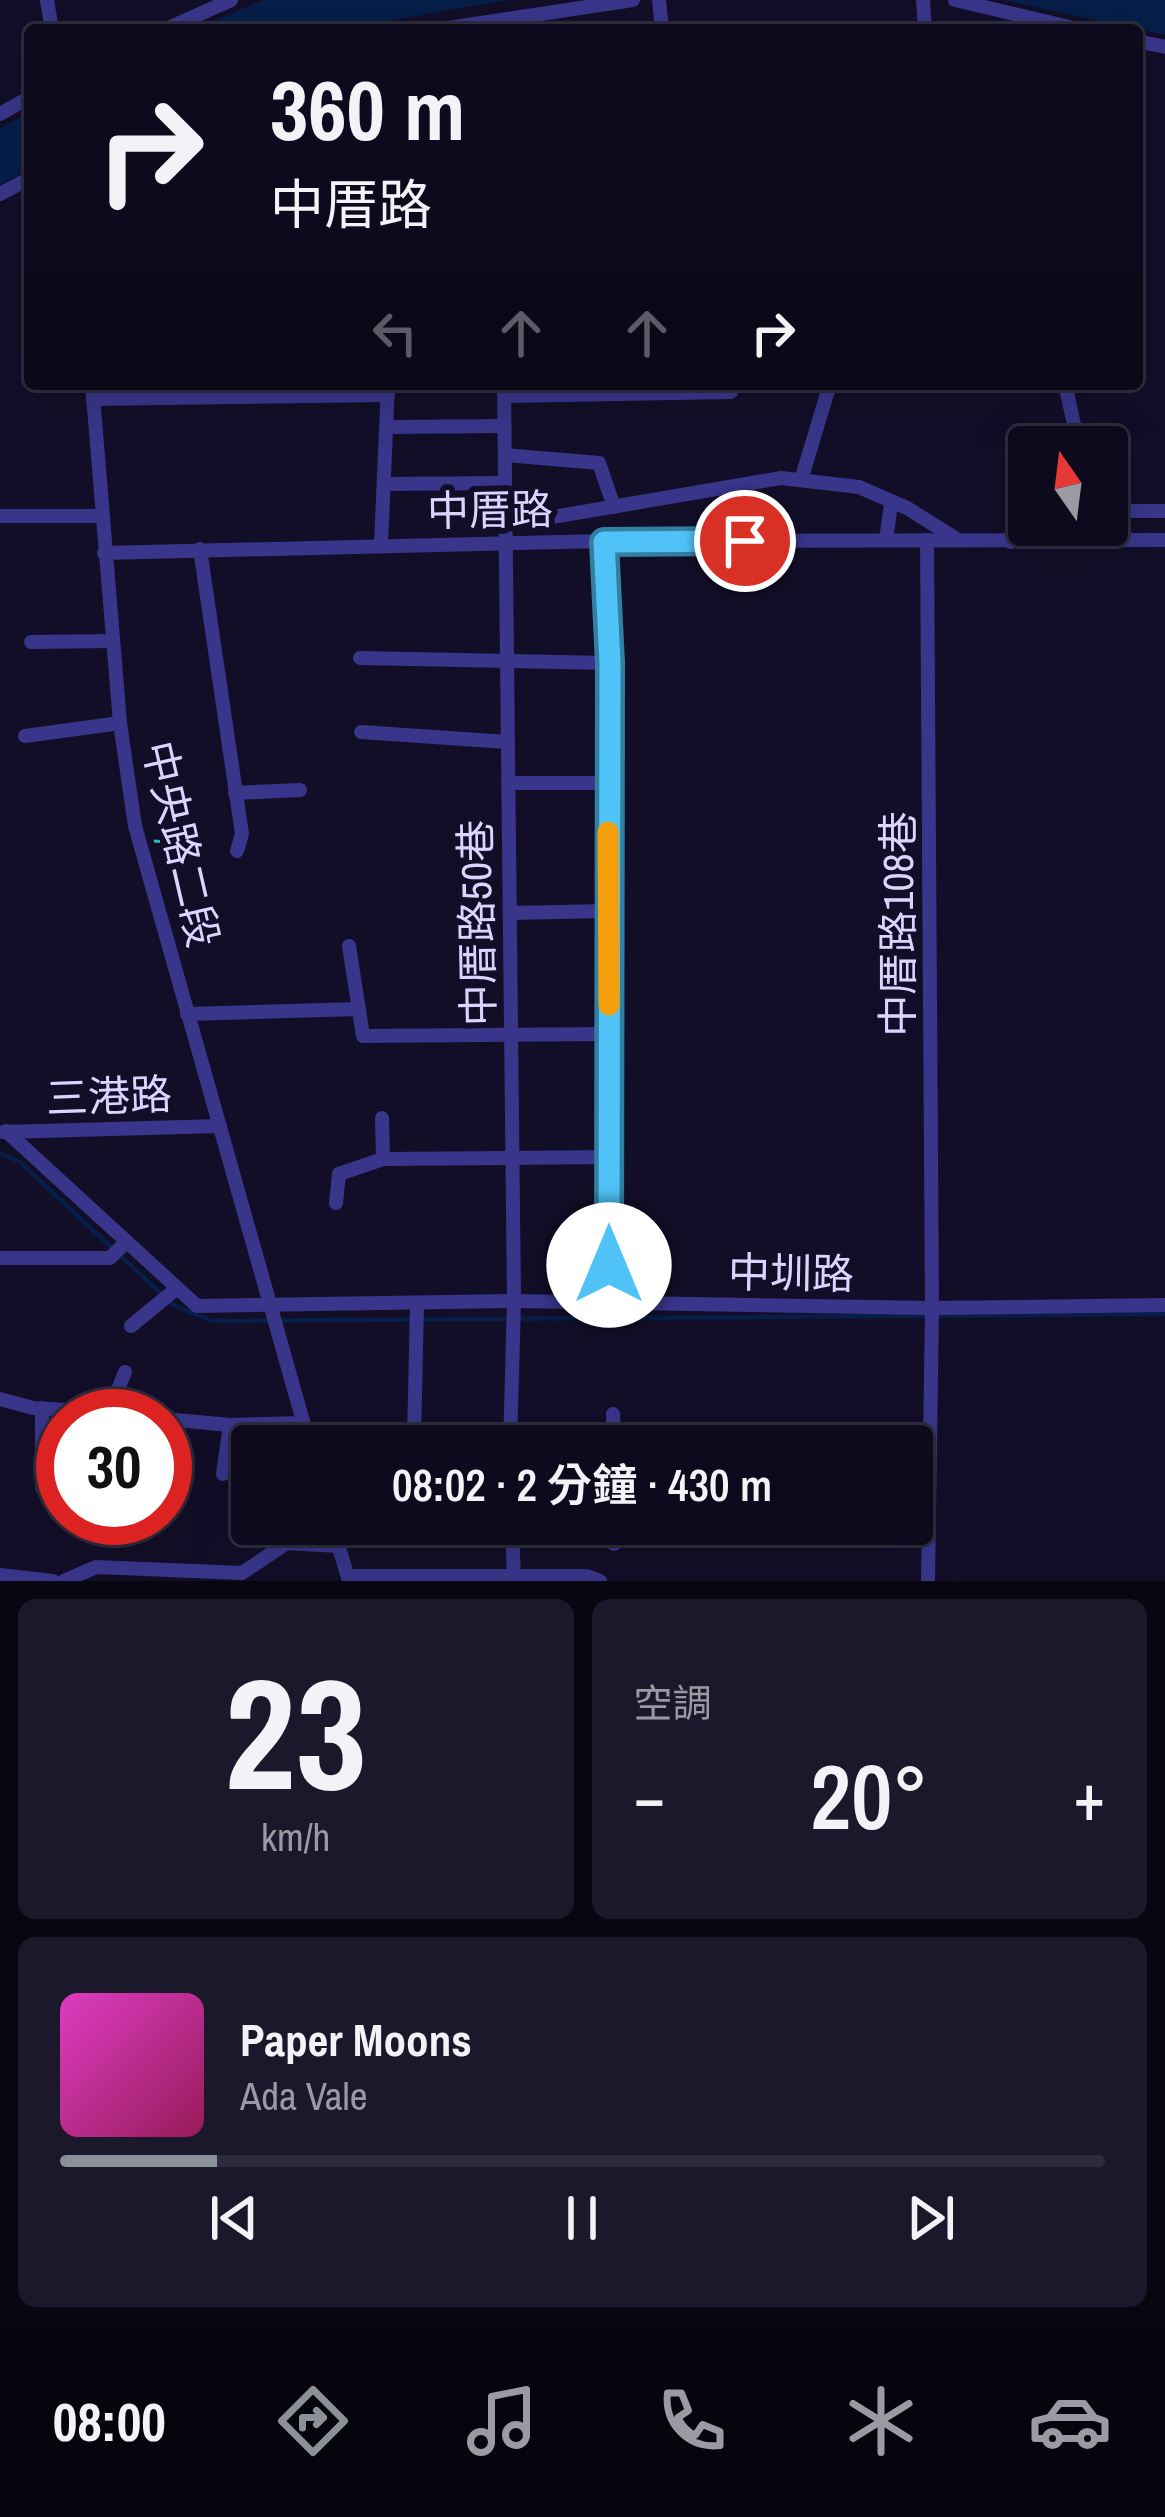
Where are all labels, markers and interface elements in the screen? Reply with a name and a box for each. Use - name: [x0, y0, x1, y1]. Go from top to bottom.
- text: 360 m: [270, 53, 465, 166]
- icon: right: [72, 72, 228, 228]
- text: 中厝路: [270, 168, 432, 241]
- icon: left: [362, 300, 428, 366]
- icon: ahead: [488, 300, 554, 366]
- icon: ahead: [614, 300, 680, 366]
- icon: right: [740, 300, 806, 366]
- north arrow: [1008, 426, 1128, 546]
- map controls: [1008, 426, 1128, 546]
- street label: 中厝路: [427, 481, 553, 539]
- pin: [694, 490, 796, 592]
- icon: arrive: [712, 508, 778, 574]
- street label: 中央路二段: [130, 735, 232, 953]
- street label: 中厝路108巷: [870, 811, 926, 1037]
- street label: 中厝路50巷: [447, 819, 507, 1027]
- street label: 三港路: [45, 1066, 173, 1126]
- position arrow: [546, 1202, 672, 1328]
- street label: 中圳路: [728, 1244, 854, 1302]
- speed limit sign: 30: [36, 1389, 192, 1545]
- text: 08:02 · 2 分鐘 · 430 m: [392, 1454, 772, 1515]
- text: 23: [225, 1628, 367, 1838]
- text: 空調: [634, 1677, 712, 1729]
- text: 20°: [810, 1736, 928, 1857]
- text: −: [634, 1752, 665, 1841]
- text: +: [1073, 1752, 1105, 1841]
- text: km/h: [261, 1811, 330, 1863]
- text: Paper Moons: [240, 2009, 472, 2070]
- text: Ada Vale: [240, 2070, 367, 2122]
- icon: previous: [201, 2185, 267, 2251]
- icon: pause: [549, 2185, 615, 2251]
- icon: next: [898, 2185, 964, 2251]
- icon: directions: [271, 2379, 355, 2463]
- icon: music: [460, 2379, 544, 2463]
- icon: phone: [650, 2379, 734, 2463]
- icon: climate: [839, 2379, 923, 2463]
- icon: car: [1028, 2379, 1112, 2463]
- text: 08:00: [53, 2385, 166, 2458]

